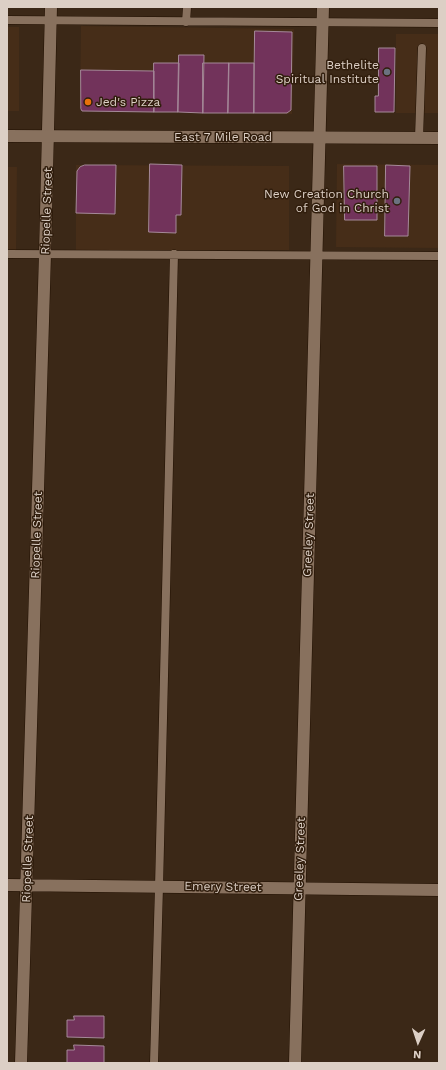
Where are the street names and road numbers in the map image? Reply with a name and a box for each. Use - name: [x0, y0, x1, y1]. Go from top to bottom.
- street label: East 7 Mile Road: [174, 130, 272, 144]
- street label: Riopelle Street: [38, 167, 56, 255]
- street label: Riopelle Street: [28, 491, 46, 579]
- street label: Greeley Street: [300, 493, 318, 577]
- street label: Riopelle Street: [19, 815, 37, 903]
- street label: Greeley Street: [291, 817, 309, 901]
- street label: Emery Street: [184, 879, 262, 895]

